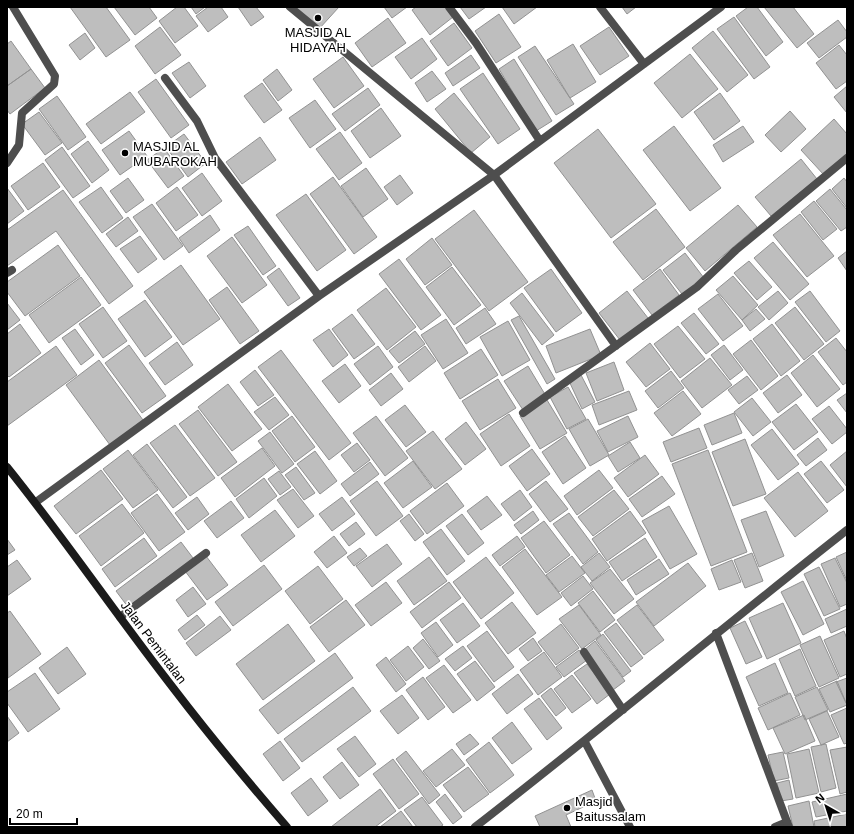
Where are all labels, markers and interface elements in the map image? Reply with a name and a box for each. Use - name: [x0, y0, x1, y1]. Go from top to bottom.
- marker: MASJID AL HIDAYAH: [313, 13, 323, 23]
- place label: MASJID AL HIDAYAH: [285, 25, 351, 55]
- place label: MASJID AL MUBAROKAH: [133, 139, 217, 169]
- marker: MASJID AL MUBAROKAH: [120, 148, 130, 158]
- street label: Jalan Pemintalan: [118, 598, 190, 687]
- north arrow: [806, 786, 846, 826]
- text: N: [813, 791, 827, 805]
- place label: Masjid Baitussalam: [575, 794, 646, 824]
- scale bar: [10, 800, 77, 826]
- marker: Masjid Baitussalam: [562, 803, 572, 813]
- text: 20 m: [16, 807, 43, 821]

